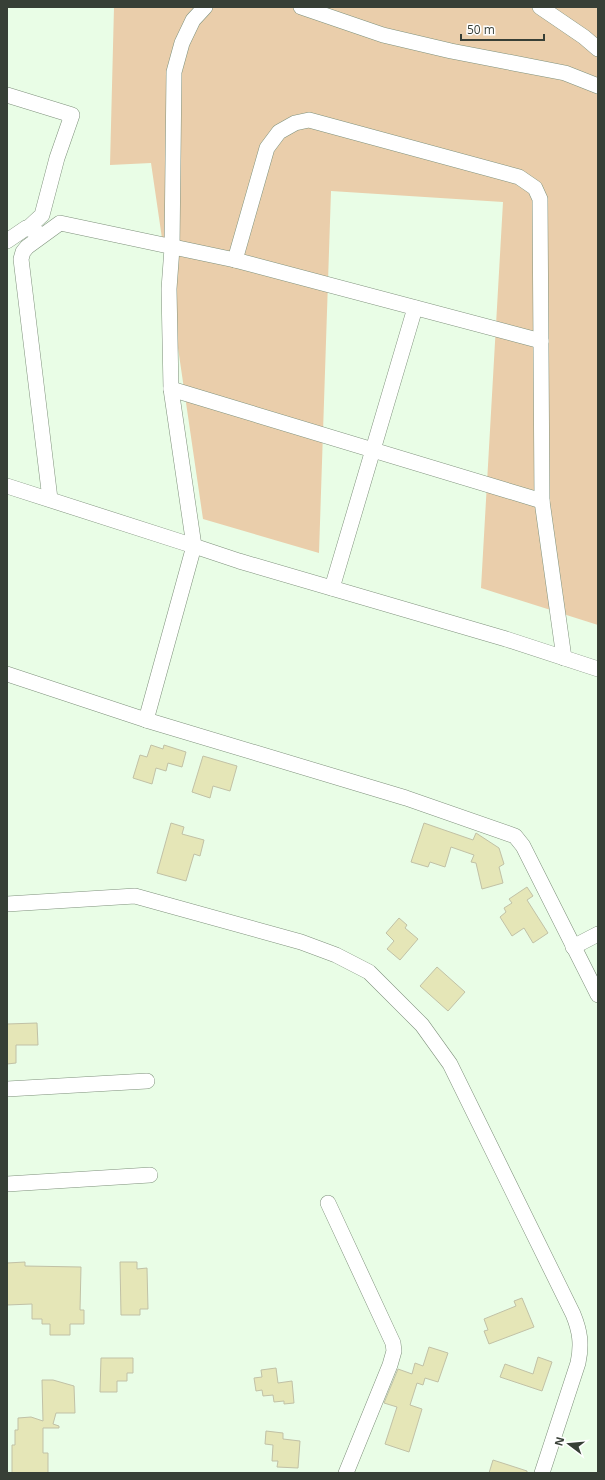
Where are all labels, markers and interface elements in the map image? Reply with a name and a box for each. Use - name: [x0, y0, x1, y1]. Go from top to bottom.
- scale bar: [461, 16, 544, 42]
- text: 50 m: [467, 21, 495, 38]
- north arrow: [549, 1424, 589, 1464]
- text: N: [550, 1435, 567, 1447]

